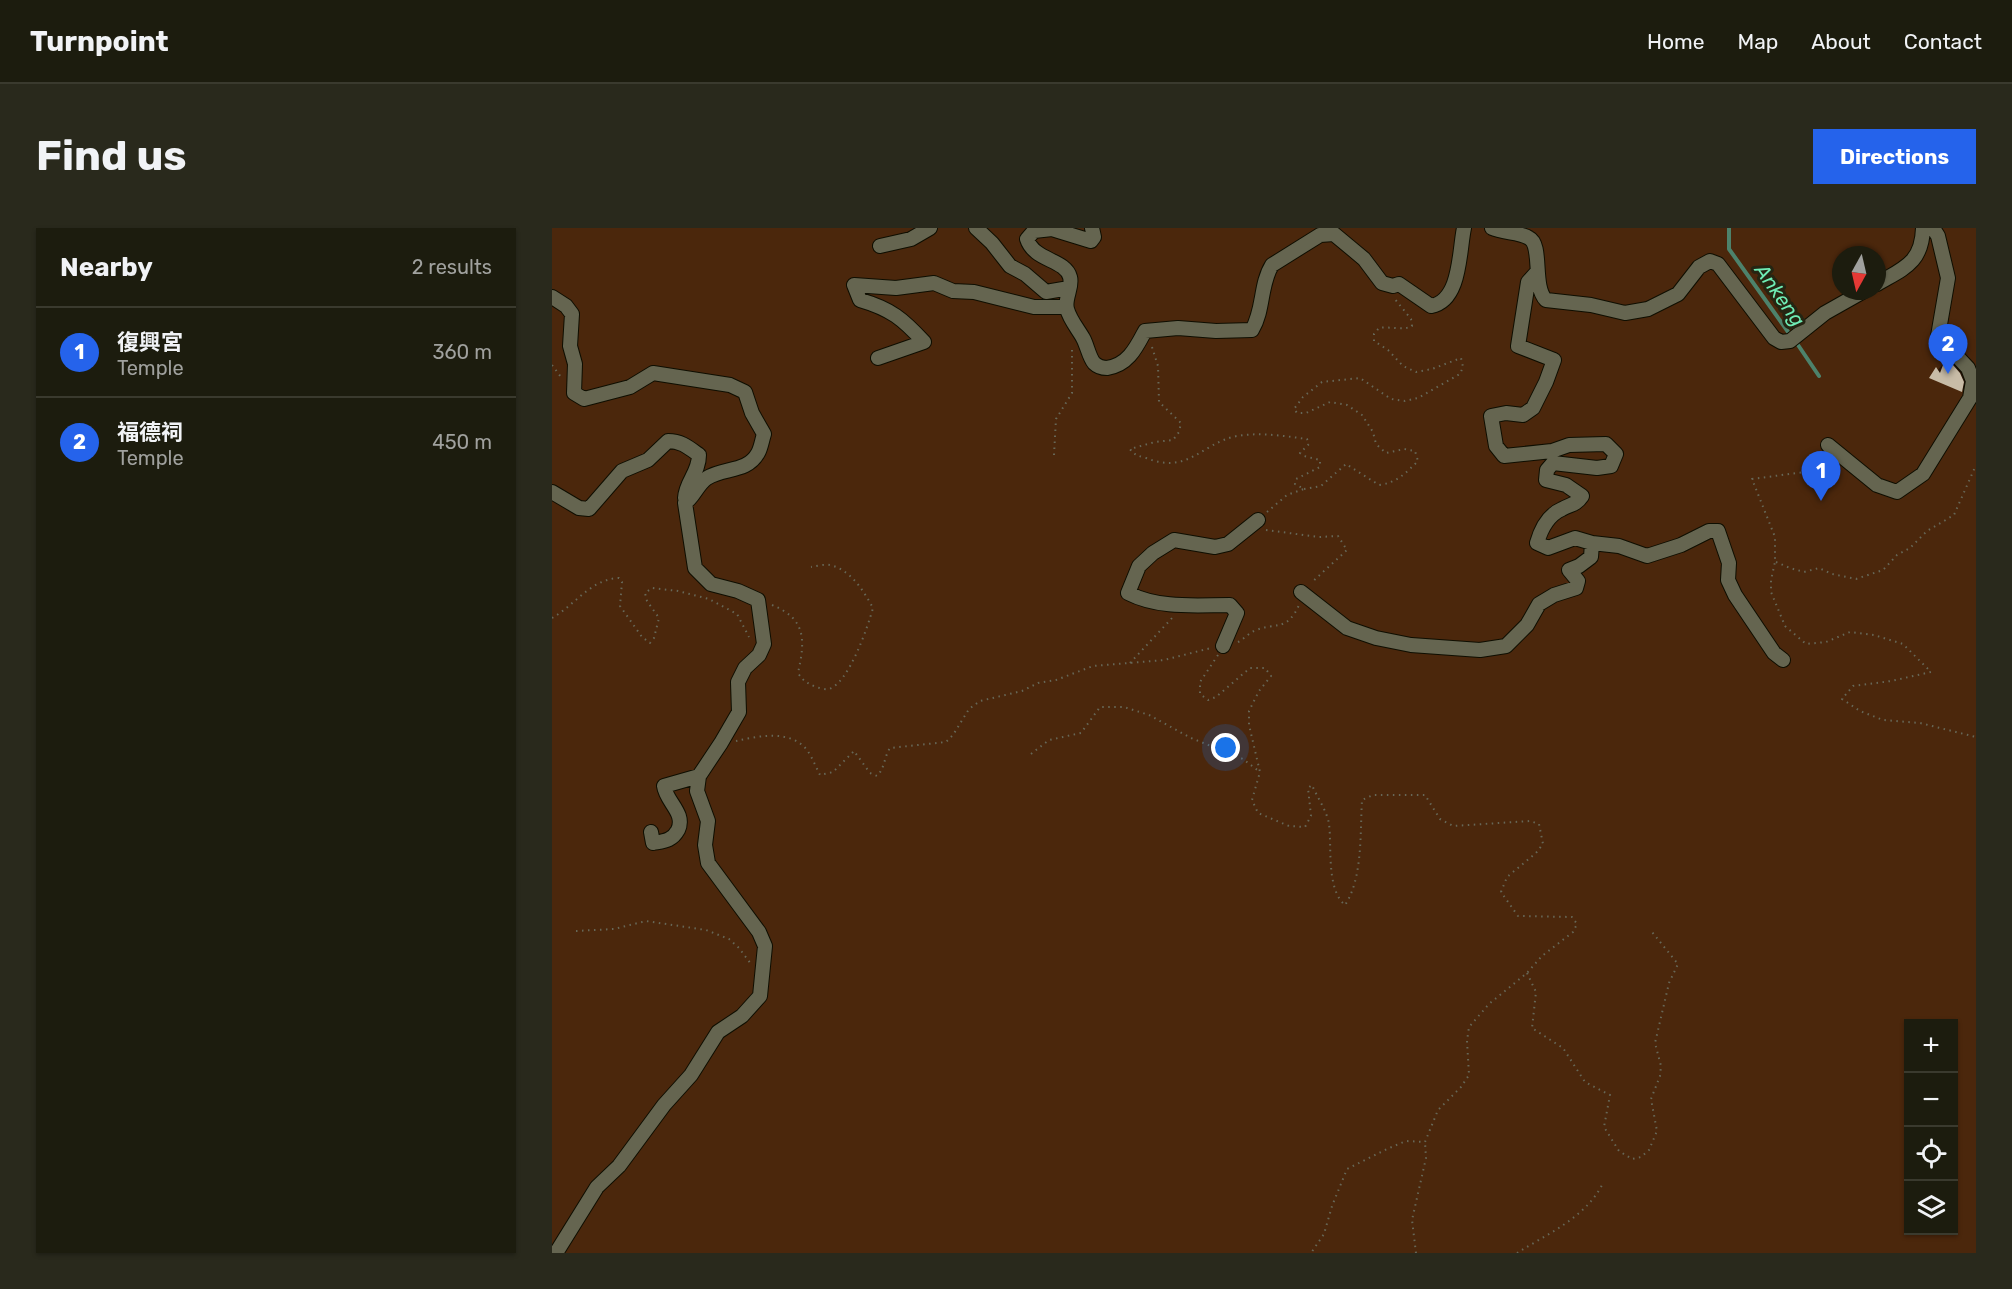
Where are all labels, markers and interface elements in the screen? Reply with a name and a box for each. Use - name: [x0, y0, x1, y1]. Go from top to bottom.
- text: Turnpoint: [30, 25, 169, 58]
- text: Home: [1647, 29, 1704, 54]
- text: Map: [1737, 29, 1778, 54]
- text: About: [1811, 29, 1871, 54]
- text: Contact: [1904, 29, 1982, 54]
- button: Directions: [1813, 129, 1976, 184]
- text: Find us: [36, 131, 187, 181]
- north arrow: [1832, 246, 1886, 300]
- text: Nearby: [60, 252, 153, 283]
- text: 2 results: [412, 255, 492, 279]
- water label: Ankeng: [1749, 258, 1810, 331]
- pin: 2: [1928, 324, 1968, 374]
- text: 復興宮: [117, 329, 183, 356]
- text: 1: [75, 340, 84, 364]
- text: 360 m: [433, 340, 492, 364]
- text: Temple: [117, 356, 184, 380]
- text: 福德祠: [117, 419, 183, 446]
- text: 2: [73, 430, 86, 454]
- text: 450 m: [432, 430, 492, 454]
- text: Temple: [117, 446, 184, 470]
- pin: 1: [1802, 452, 1840, 501]
- your location: [1211, 733, 1240, 762]
- map controls: [1904, 1019, 1958, 1235]
- button: +: [1904, 1019, 1958, 1073]
- button: −: [1904, 1073, 1958, 1127]
- button: locate: [1904, 1127, 1958, 1181]
- button: layers: [1904, 1181, 1958, 1235]

